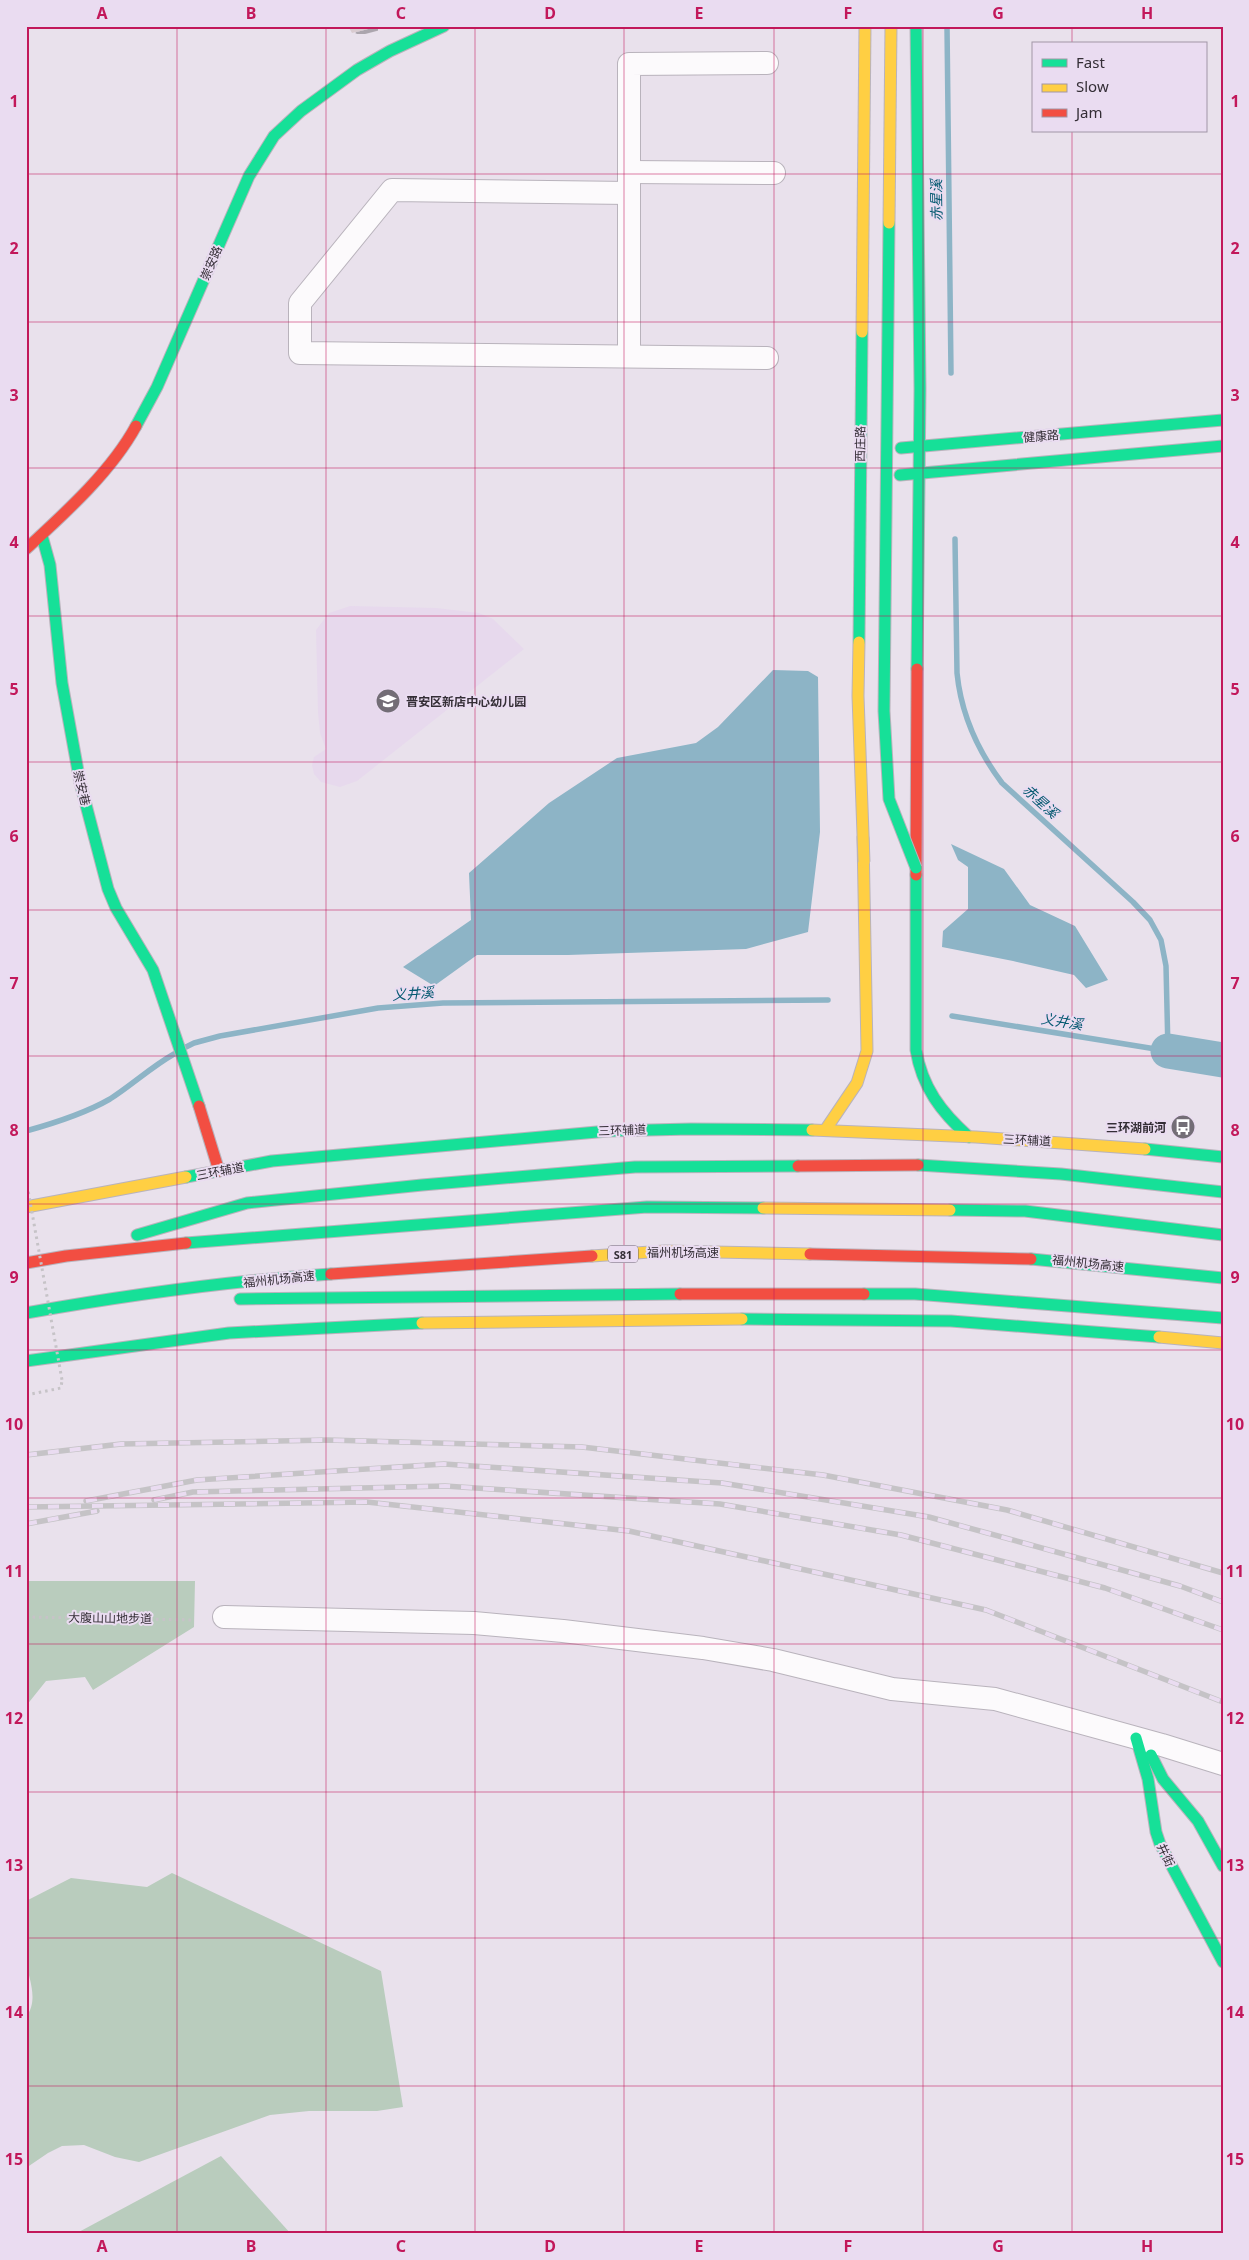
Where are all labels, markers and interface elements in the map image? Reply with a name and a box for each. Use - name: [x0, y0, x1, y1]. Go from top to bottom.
- text: A: [96, 2, 108, 24]
- text: B: [246, 2, 256, 24]
- text: C: [396, 2, 406, 24]
- text: D: [544, 2, 556, 24]
- text: E: [695, 2, 704, 24]
- text: F: [844, 2, 852, 24]
- text: G: [992, 2, 1004, 24]
- text: H: [1141, 2, 1153, 24]
- legend: [1032, 42, 1206, 132]
- text: Fast: [1076, 52, 1105, 72]
- text: Slow: [1076, 76, 1109, 96]
- text: 1: [9, 90, 19, 112]
- text: 1: [1230, 90, 1240, 112]
- text: Jam: [1074, 102, 1103, 122]
- water label: 赤星溪: [926, 177, 946, 221]
- text: 2: [9, 237, 19, 259]
- text: 2: [1230, 237, 1240, 259]
- street label: 崇安路: [196, 243, 226, 283]
- text: 3: [9, 384, 19, 406]
- text: 3: [1230, 384, 1240, 406]
- street label: 西庄路: [851, 426, 869, 462]
- street label: 健康路: [1022, 426, 1060, 446]
- text: 4: [9, 531, 19, 553]
- text: 4: [1230, 531, 1240, 553]
- text: 5: [9, 678, 19, 700]
- text: 5: [1230, 678, 1240, 700]
- school or university icon: 晋安区新店中心幼儿园: [375, 688, 401, 714]
- place label: 晋安区新店中心幼儿园: [406, 693, 526, 710]
- street label: 崇安巷: [70, 769, 94, 807]
- water label: 赤星溪: [1019, 780, 1064, 823]
- text: 6: [9, 825, 19, 847]
- text: 6: [1230, 825, 1240, 847]
- text: 7: [9, 972, 19, 994]
- text: 7: [1230, 972, 1240, 994]
- water label: 义井溪: [391, 982, 437, 1004]
- water label: 义井溪: [1040, 1008, 1086, 1034]
- bus stop icon: 三环湖前河: [1170, 1114, 1196, 1140]
- text: 8: [9, 1119, 19, 1141]
- place label: 三环湖前河: [1106, 1119, 1166, 1136]
- text: 8: [1230, 1119, 1240, 1141]
- street label: 三环辅道: [598, 1121, 646, 1139]
- street label: 三环辅道: [1003, 1130, 1051, 1150]
- street label: 三环辅道: [195, 1158, 245, 1184]
- street label: 福州机场高速: [647, 1244, 719, 1261]
- road number: S81: [608, 1246, 638, 1262]
- street label: 福州机场高速: [1051, 1251, 1125, 1275]
- text: 9: [9, 1266, 19, 1288]
- text: 9: [1230, 1266, 1240, 1288]
- street label: 福州机场高速: [242, 1267, 316, 1291]
- text: 10: [5, 1413, 23, 1435]
- text: 10: [1226, 1413, 1244, 1435]
- text: 11: [5, 1560, 23, 1582]
- text: 11: [1226, 1560, 1244, 1582]
- street label: 大腹山山地步道: [68, 1609, 152, 1627]
- text: 12: [5, 1707, 23, 1729]
- text: 12: [1226, 1707, 1244, 1729]
- street label: 井街: [1153, 1841, 1179, 1869]
- text: 13: [5, 1854, 23, 1876]
- text: 13: [1226, 1854, 1244, 1876]
- text: 14: [5, 2001, 23, 2023]
- text: 14: [1226, 2001, 1244, 2023]
- text: 15: [5, 2148, 23, 2170]
- text: 15: [1226, 2148, 1244, 2170]
- text: A: [96, 2235, 108, 2257]
- text: B: [246, 2235, 256, 2257]
- text: C: [396, 2235, 406, 2257]
- text: D: [544, 2235, 556, 2257]
- text: E: [695, 2235, 704, 2257]
- text: F: [844, 2235, 852, 2257]
- text: G: [992, 2235, 1004, 2257]
- text: H: [1141, 2235, 1153, 2257]

